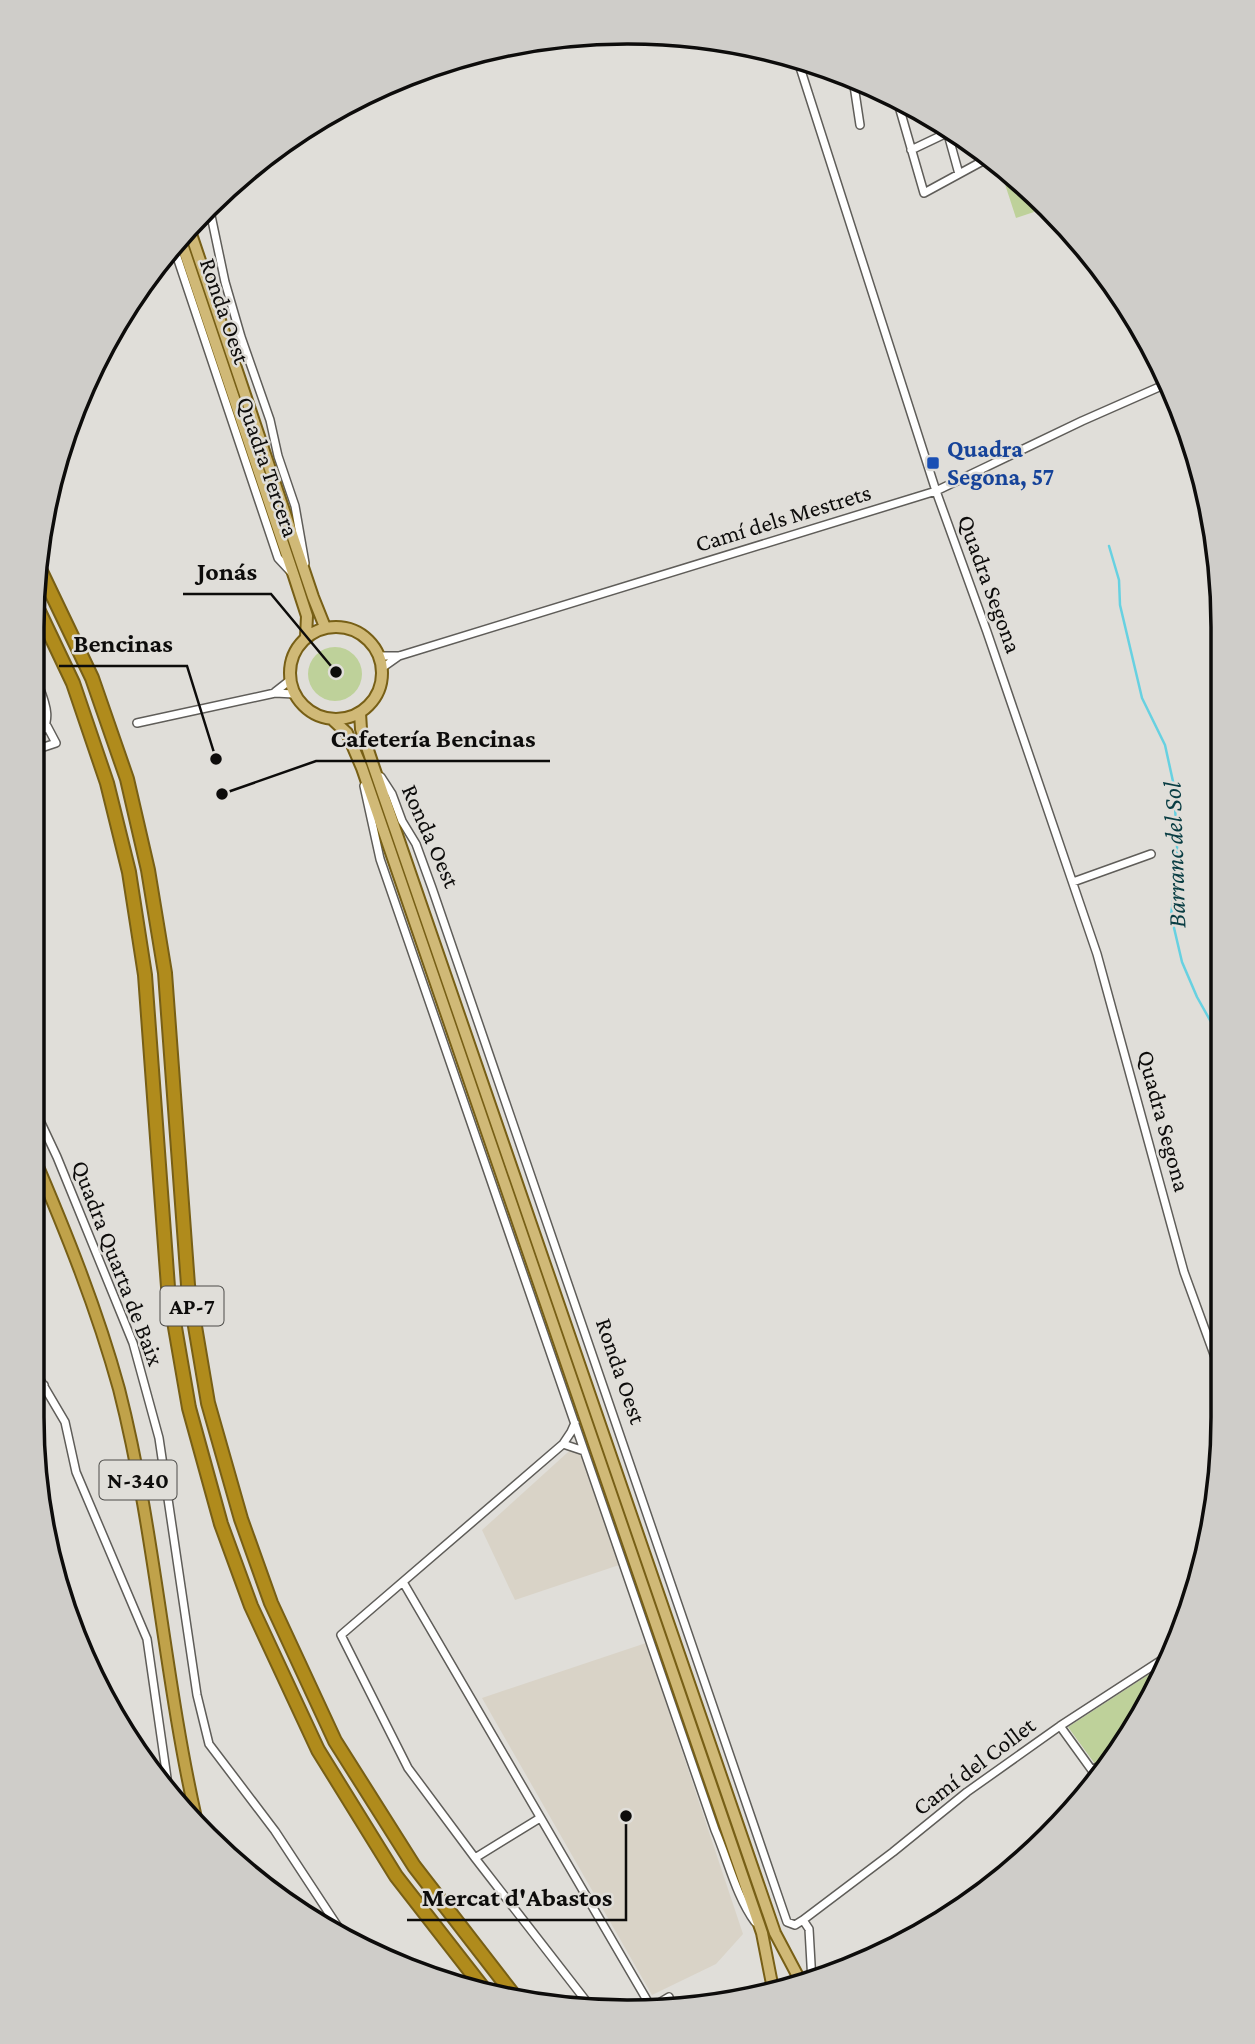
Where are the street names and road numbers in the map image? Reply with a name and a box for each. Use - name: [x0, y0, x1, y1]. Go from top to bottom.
- street label: Ronda Oest: [195, 254, 256, 368]
- street label: Quadra Tercera: [232, 393, 305, 540]
- street label: Camí dels Mestrets: [692, 478, 874, 557]
- street label: Quadra Segona: [953, 511, 1028, 657]
- street label: Ronda Oest: [397, 780, 467, 893]
- street label: Quadra Segona: [1133, 1047, 1196, 1195]
- street label: Quadra Quarta de Baix: [67, 1156, 170, 1369]
- road number: AP-7: [160, 1287, 224, 1326]
- street label: Ronda Oest: [591, 1314, 652, 1428]
- road number: N-340: [100, 1460, 176, 1499]
- street label: Camí del Collet: [907, 1710, 1041, 1820]

